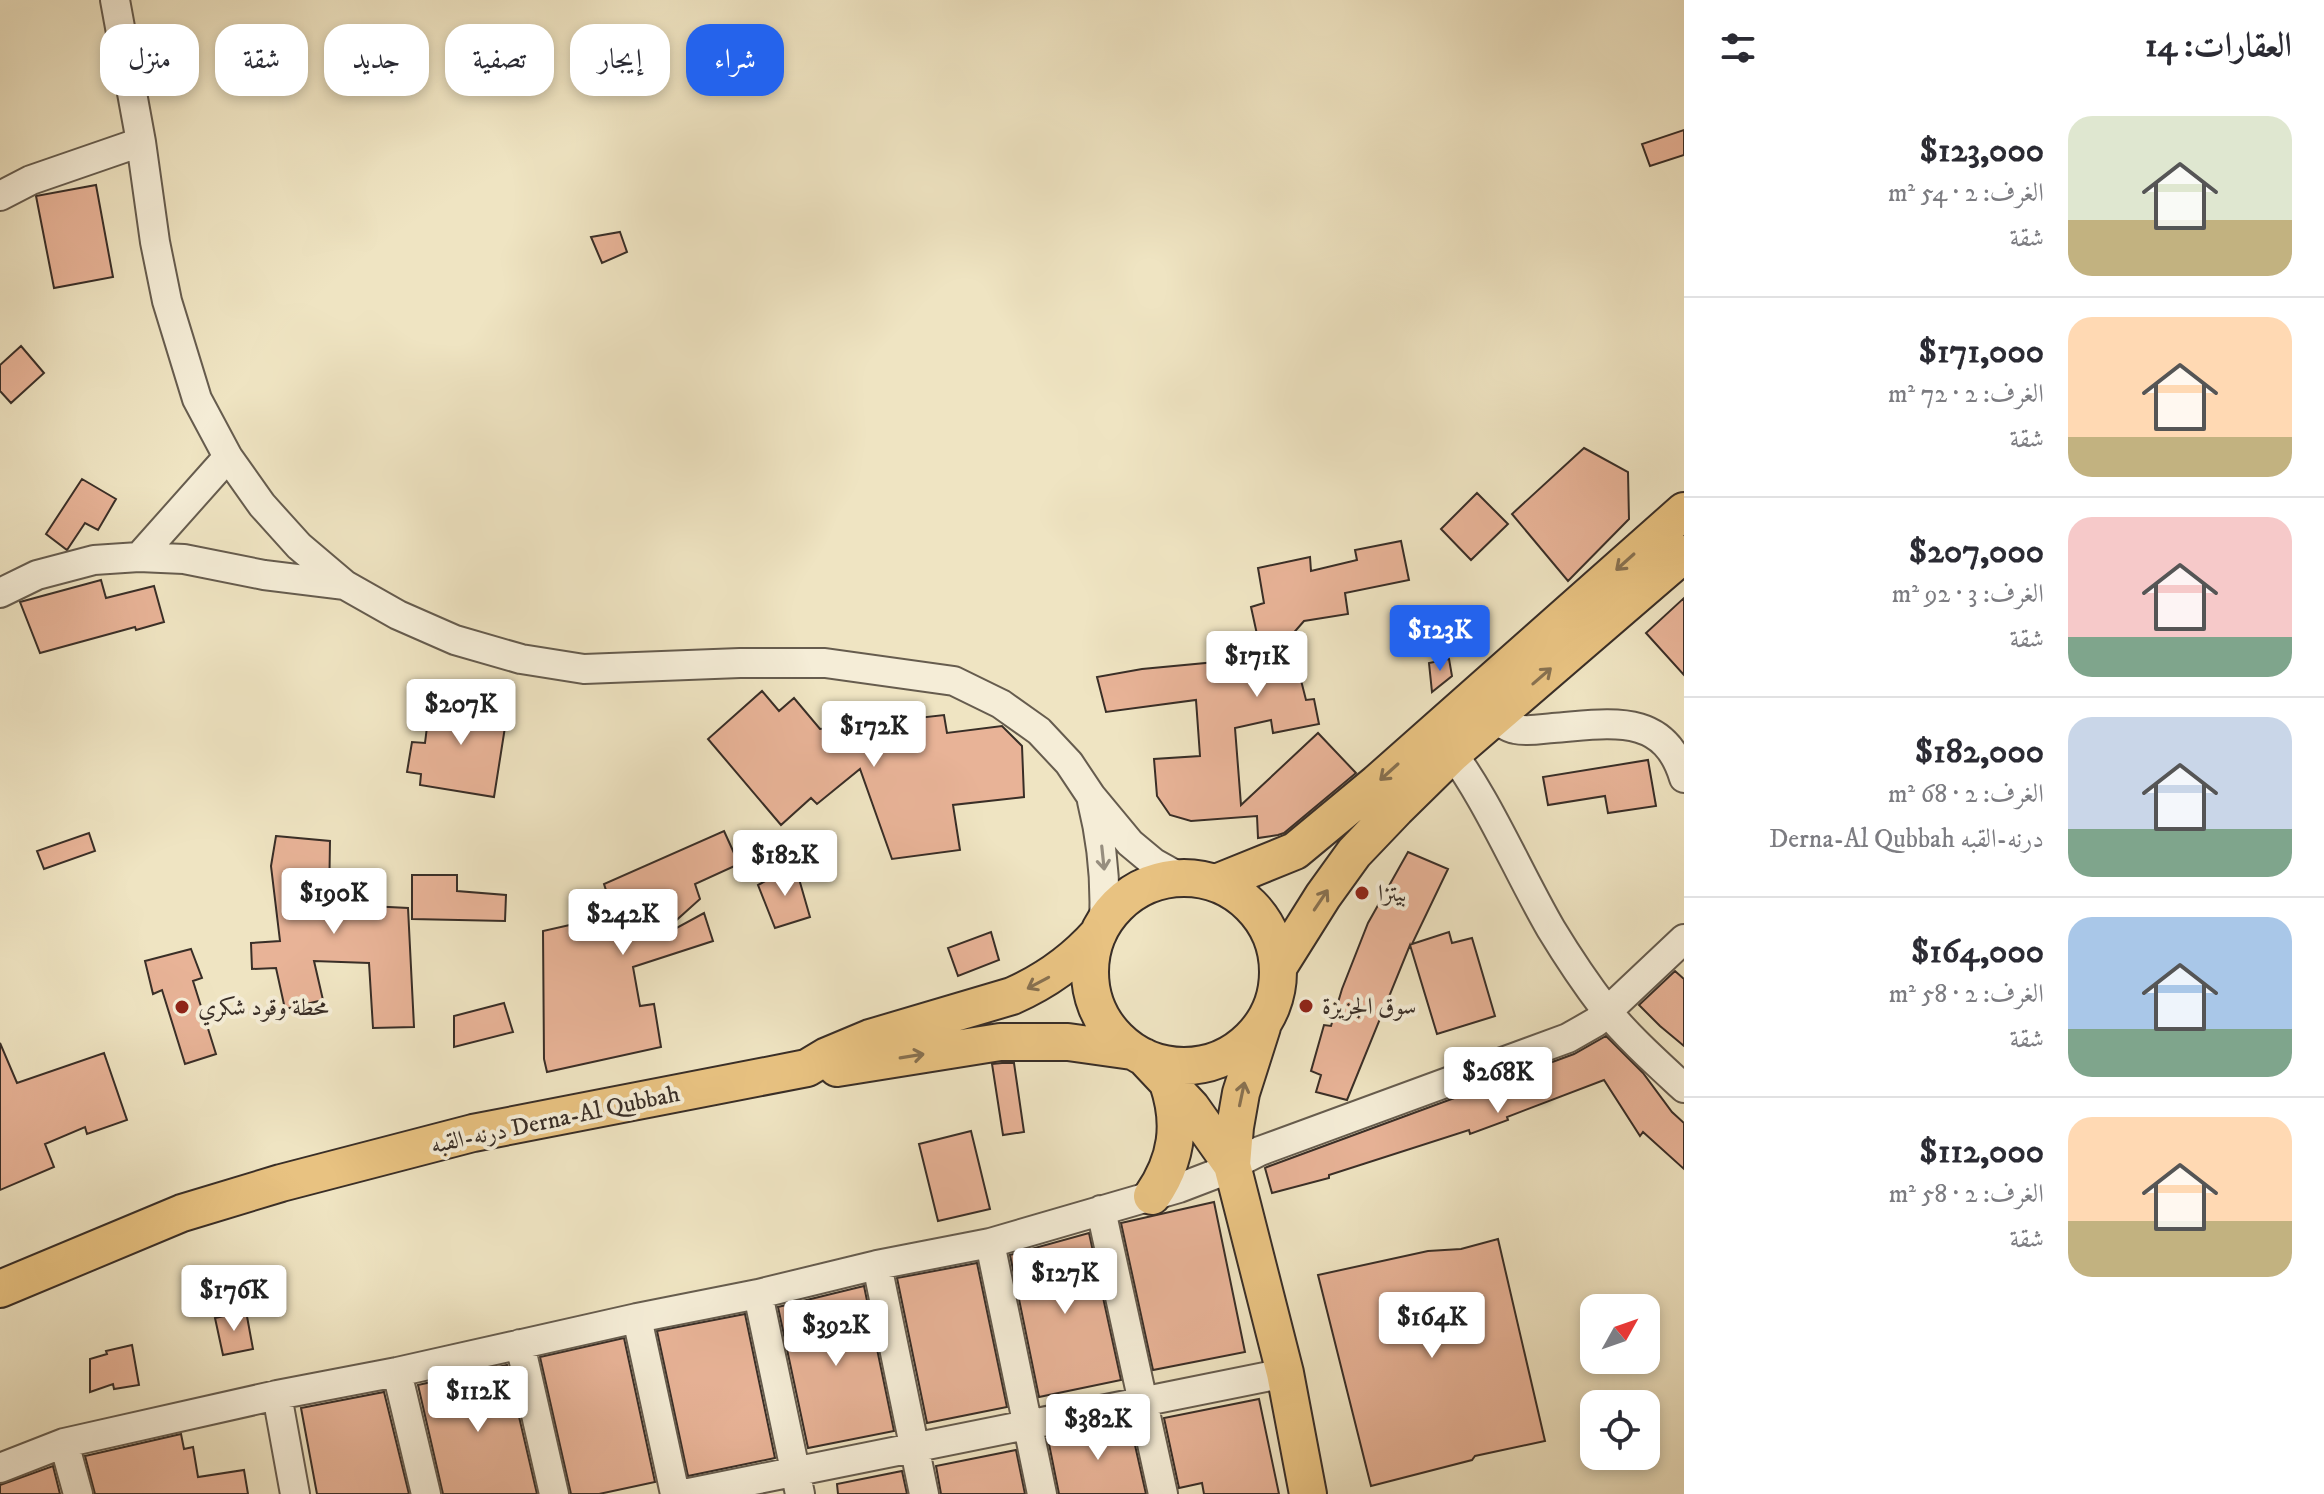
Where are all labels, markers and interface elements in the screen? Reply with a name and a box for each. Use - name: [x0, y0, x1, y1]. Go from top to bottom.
- chip: منزل: [100, 24, 199, 96]
- chip: شقة: [215, 24, 308, 96]
- chip: جديد: [324, 24, 429, 96]
- chip: تصفية: [445, 24, 554, 96]
- chip: إيجار: [570, 24, 670, 96]
- chip: شراء: [686, 24, 784, 96]
- text: العقارات: 14: [2145, 25, 2292, 67]
- icon: filters: [1716, 26, 1760, 70]
- text: $123,000: [1920, 130, 2044, 172]
- icon: home: [2132, 148, 2228, 244]
- text: الغرف: 2 · 54 m²: [1888, 177, 2044, 210]
- text: شقة: [2010, 222, 2044, 255]
- text: $171,000: [1919, 331, 2044, 373]
- icon: home: [2132, 349, 2228, 445]
- text: الغرف: 2 · 72 m²: [1888, 378, 2044, 411]
- text: شقة: [2010, 423, 2044, 456]
- text: $207,000: [1909, 531, 2044, 573]
- icon: home: [2132, 549, 2228, 645]
- one-way arrow: [1616, 552, 1636, 570]
- text: الغرف: 3 · 92 m²: [1892, 578, 2044, 611]
- pin: $123K: [1384, 605, 1496, 673]
- text: $123K: [1408, 614, 1472, 647]
- text: شقة: [2010, 623, 2044, 656]
- pin: $171K: [1201, 631, 1313, 699]
- text: $171K: [1224, 640, 1290, 673]
- one-way arrow: [1531, 667, 1551, 685]
- pin: $207K: [405, 679, 517, 747]
- text: $207K: [425, 688, 497, 721]
- pin: $172K: [818, 701, 930, 769]
- text: $172K: [840, 710, 908, 743]
- text: $182,000: [1915, 731, 2044, 773]
- icon: home: [2132, 749, 2228, 845]
- one-way arrow: [1380, 763, 1400, 781]
- text: الغرف: 2 · 68 m²: [1888, 778, 2044, 811]
- text: درنه-القبه Derna-Al Qubbah: [1769, 823, 2044, 856]
- pin: $182K: [729, 830, 841, 898]
- text: $182K: [751, 839, 819, 872]
- one-way arrow: [1095, 845, 1110, 871]
- pin: $190K: [278, 868, 390, 936]
- text: $190K: [300, 877, 368, 910]
- place label: بيتزا: [1378, 879, 1406, 909]
- marker: بيتزا: [1353, 884, 1371, 902]
- pin: $242K: [567, 889, 679, 957]
- one-way arrow: [1312, 890, 1329, 912]
- text: $242K: [587, 898, 659, 931]
- text: $164,000: [1911, 931, 2044, 973]
- icon: home: [2132, 949, 2228, 1045]
- one-way arrow: [1027, 976, 1051, 991]
- text: الغرف: 2 · 58 m²: [1889, 978, 2044, 1011]
- place label: سوق الجزيزة: [1322, 992, 1416, 1022]
- place label: محطة وقود شكري: [198, 993, 329, 1026]
- marker: سوق الجزيزة: [1297, 997, 1315, 1015]
- marker: محطة وقود شكري: [173, 998, 191, 1016]
- text: شقة: [2010, 1023, 2044, 1056]
- pin: $268K: [1442, 1047, 1554, 1115]
- one-way arrow: [899, 1048, 924, 1063]
- text: $268K: [1462, 1056, 1534, 1089]
- street label: درنه-القبه Derna-Al Qubbah: [428, 1079, 683, 1161]
- one-way arrow: [1235, 1082, 1250, 1107]
- text: $112,000: [1919, 1131, 2044, 1173]
- icon: home: [2132, 1149, 2228, 1245]
- text: الغرف: 2 · 58 m²: [1889, 1178, 2044, 1211]
- text: شقة: [2010, 1223, 2044, 1256]
- pin: $127K: [1009, 1248, 1121, 1316]
- text: $127K: [1031, 1257, 1099, 1290]
- pin: $176K: [178, 1265, 290, 1333]
- text: $176K: [199, 1274, 269, 1307]
- pin: $164K: [1376, 1292, 1488, 1360]
- north arrow: [1580, 1294, 1660, 1374]
- map controls: [1580, 1294, 1660, 1470]
- pin: $392K: [780, 1300, 892, 1368]
- text: $164K: [1397, 1301, 1467, 1334]
- text: $392K: [802, 1309, 870, 1342]
- pin: $112K: [422, 1366, 534, 1434]
- text: $112K: [446, 1375, 510, 1408]
- button: locate: [1580, 1390, 1660, 1470]
- pin: $382K: [1042, 1394, 1154, 1462]
- text: $382K: [1064, 1403, 1132, 1436]

